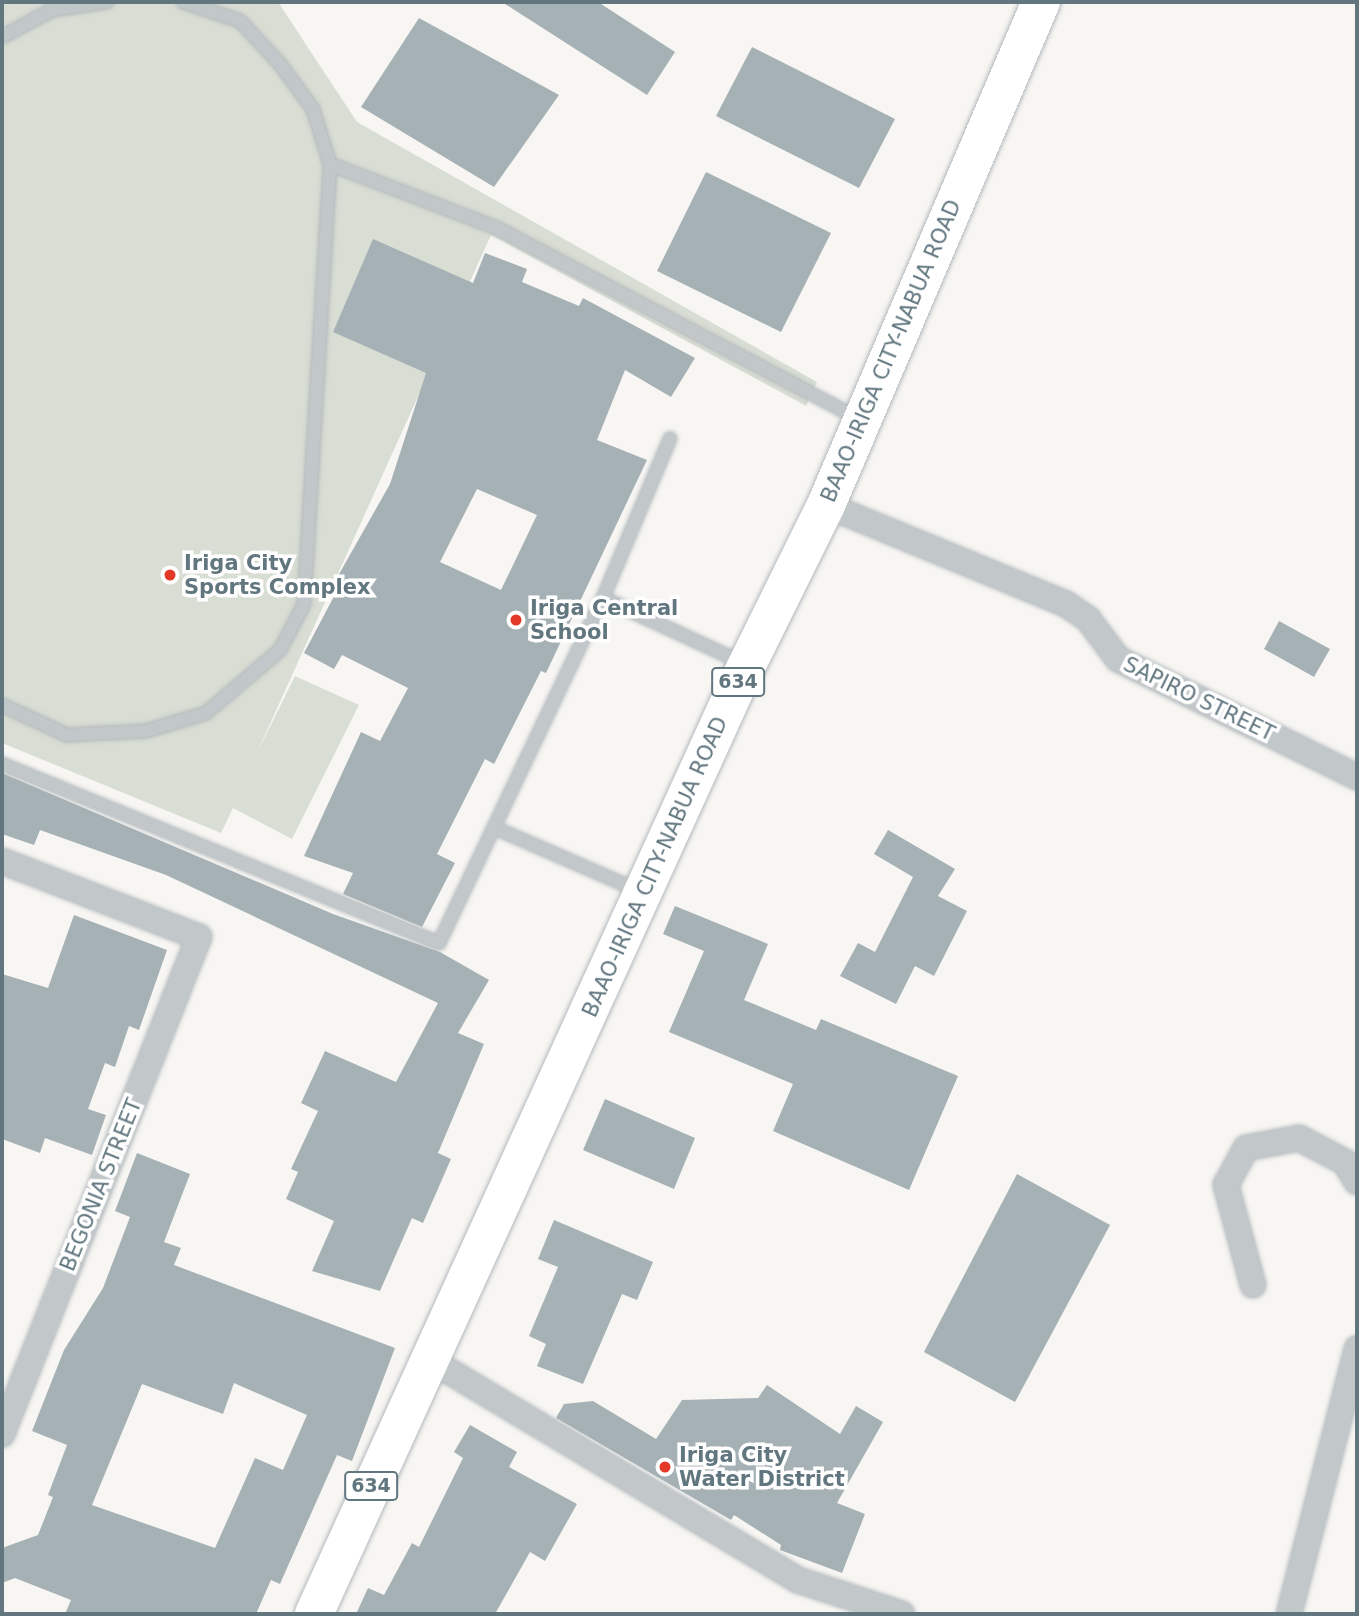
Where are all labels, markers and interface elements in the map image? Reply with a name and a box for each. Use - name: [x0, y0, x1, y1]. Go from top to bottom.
- street label: BAAO-IRIGA CITY-NABUA ROAD: [816, 196, 966, 506]
- place label: Iriga City Sports Complex: [184, 550, 371, 600]
- marker: Iriga City Sports Complex: [162, 567, 178, 583]
- place label: Iriga Central School: [530, 595, 678, 645]
- marker: Iriga Central School: [508, 612, 524, 628]
- street label: SAPIRO STREET: [1119, 652, 1279, 746]
- road number: 634: [710, 666, 766, 698]
- street label: BAAO-IRIGA CITY-NABUA ROAD: [577, 713, 733, 1021]
- street label: BEGONIA STREET: [55, 1095, 147, 1275]
- place label: Iriga City Water District: [679, 1442, 845, 1492]
- marker: Iriga City Water District: [657, 1459, 673, 1475]
- road number: 634: [343, 1470, 399, 1502]

